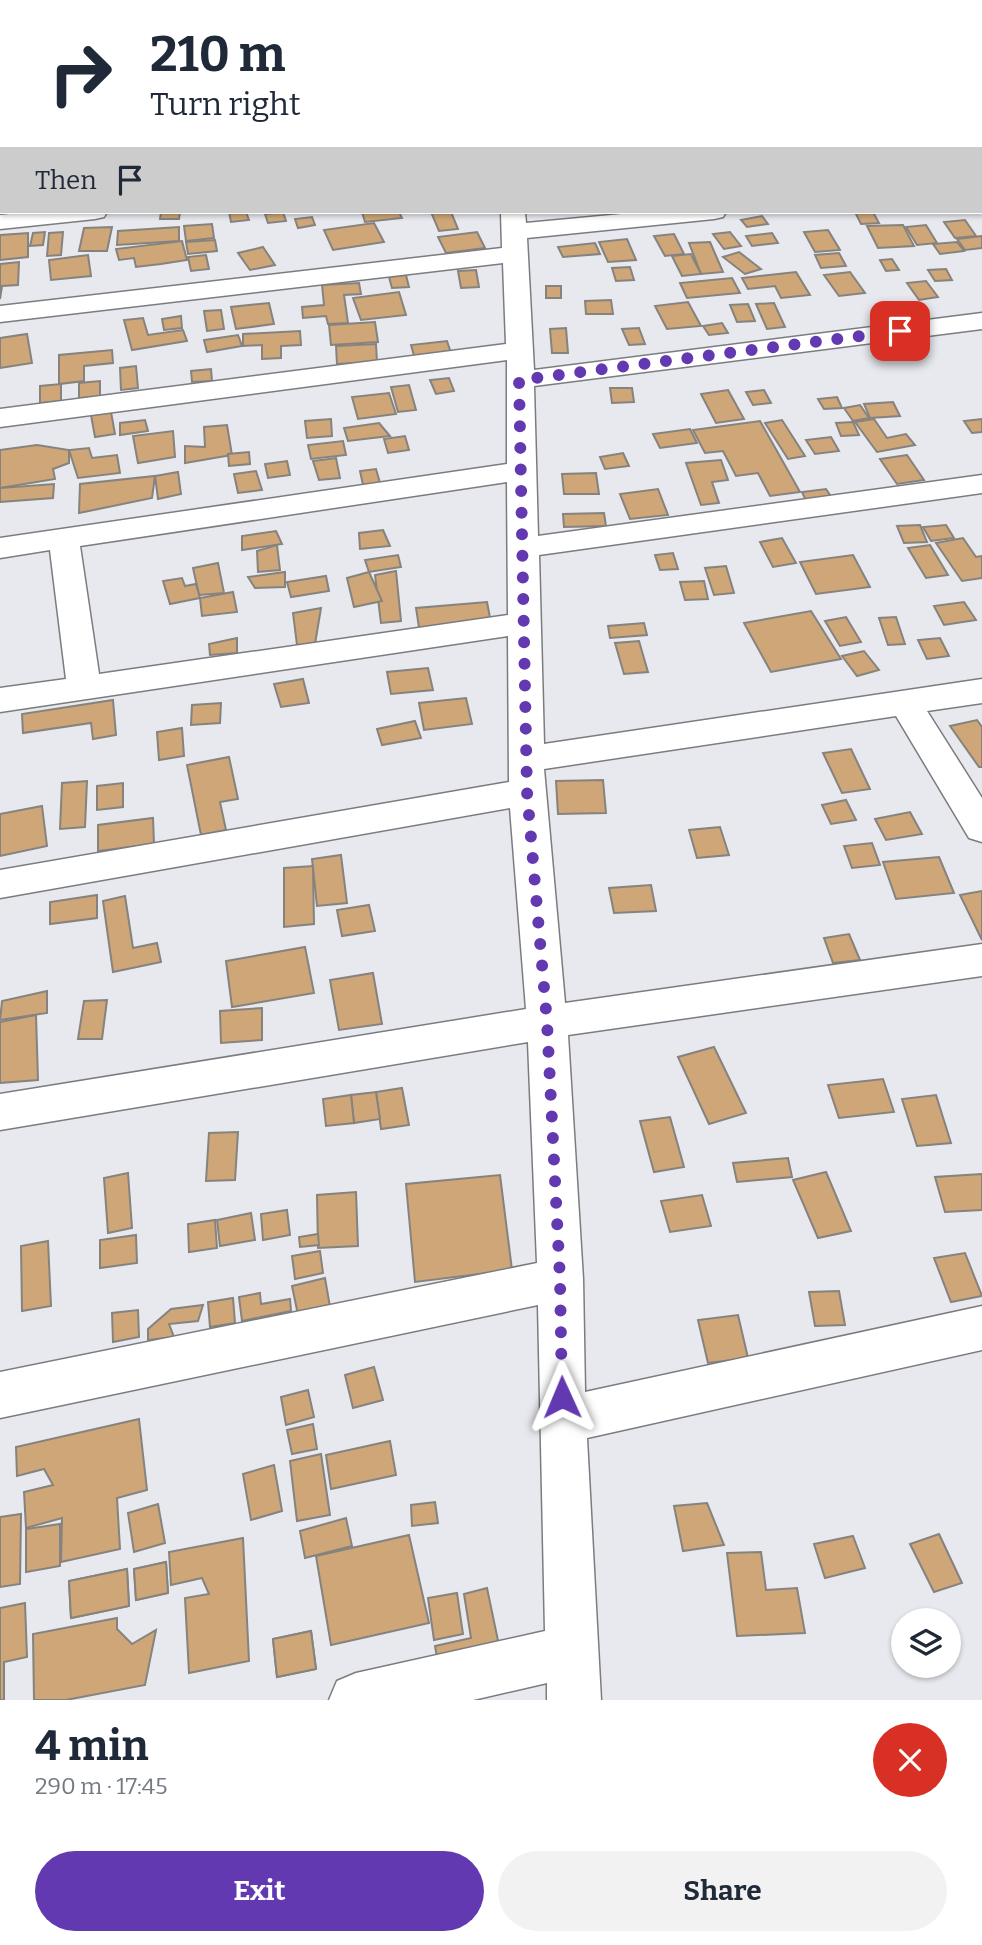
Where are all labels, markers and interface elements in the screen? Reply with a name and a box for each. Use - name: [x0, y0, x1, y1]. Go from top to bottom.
- text: 210 m: [150, 25, 285, 84]
- icon: right: [35, 28, 126, 119]
- text: Turn right: [150, 85, 301, 123]
- icon: arrive: [111, 161, 149, 199]
- text: Then: [35, 165, 97, 196]
- pin: [870, 301, 930, 361]
- icon: arrive: [881, 312, 919, 350]
- position arrow: [525, 1360, 599, 1434]
- map controls: [891, 1608, 961, 1678]
- button: layers: [891, 1608, 961, 1678]
- text: 4 min: [35, 1721, 149, 1771]
- button: close: [873, 1723, 947, 1797]
- text: 290 m · 17:45: [35, 1772, 168, 1800]
- button: Exit: [35, 1851, 484, 1931]
- button: Share: [498, 1851, 947, 1931]

